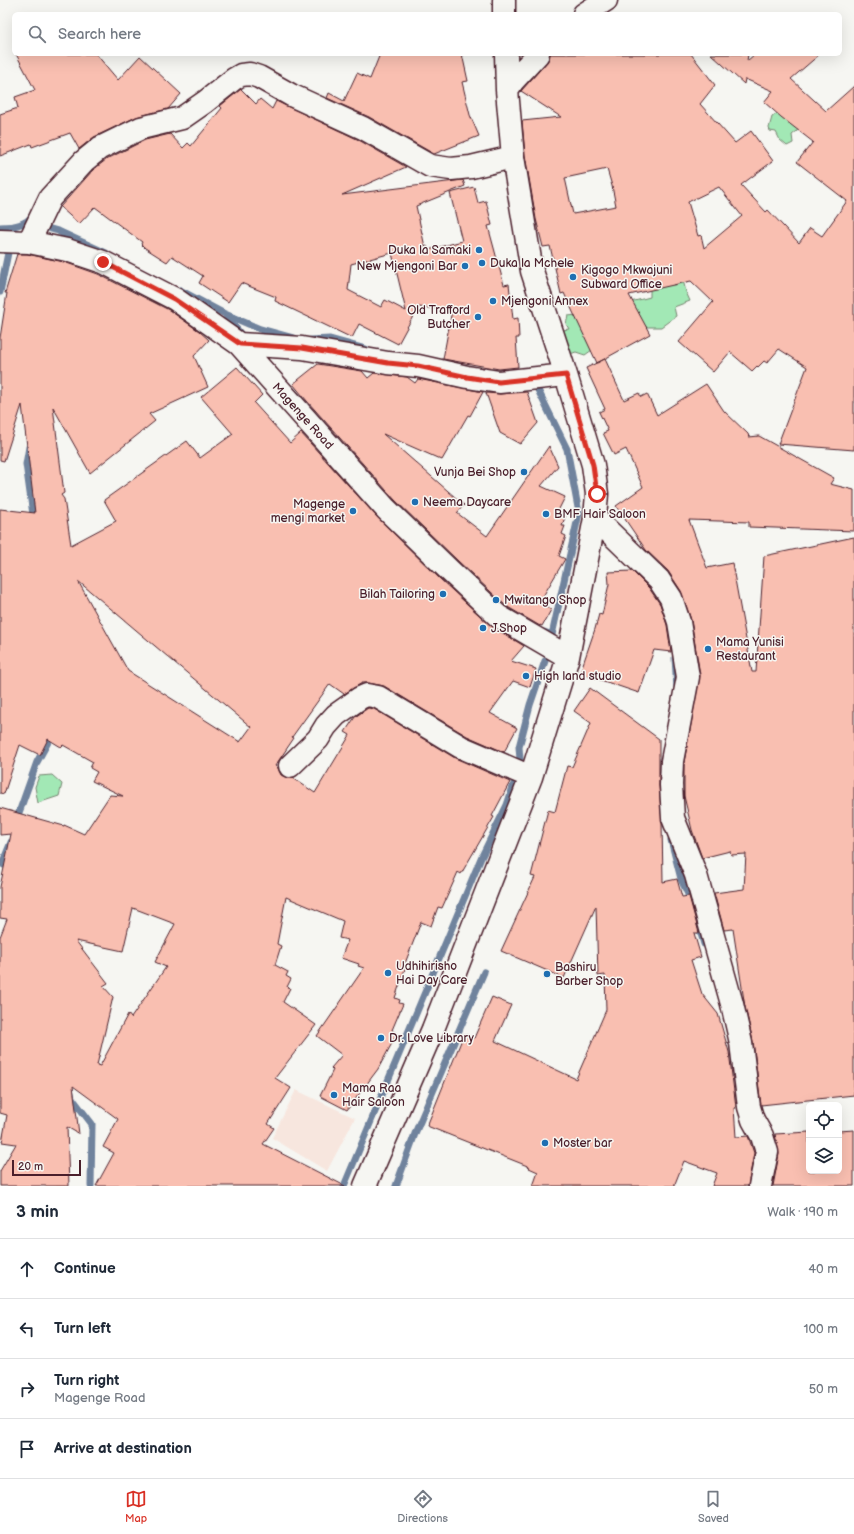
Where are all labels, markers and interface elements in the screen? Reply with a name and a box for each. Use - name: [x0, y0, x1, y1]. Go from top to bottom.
- search box: [12, 12, 842, 56]
- icon: search: [26, 23, 48, 45]
- text: Search here: [58, 25, 141, 44]
- place label: Duka la Samaki: [388, 243, 471, 258]
- marker: Duka la Samaki: [474, 245, 484, 255]
- route end: [94, 253, 112, 271]
- place label: Duka la Mchele: [490, 256, 574, 271]
- marker: Duka la Mchele: [477, 258, 487, 268]
- place label: New Mjengoni Bar: [357, 259, 458, 274]
- marker: New Mjengoni Bar: [460, 261, 470, 271]
- place label: Kigogo Mkwajuni Subward Office: [581, 263, 673, 292]
- marker: Kigogo Mkwajuni Subward Office: [568, 272, 578, 282]
- place label: Mjengoni Annex: [501, 294, 589, 309]
- marker: Mjengoni Annex: [488, 296, 498, 306]
- place label: Old Trafford Butcher: [407, 303, 471, 332]
- marker: Old Trafford Butcher: [473, 312, 483, 322]
- street label: Magenge Road: [269, 380, 336, 453]
- place label: Vunja Bei Shop: [434, 465, 516, 480]
- marker: Vunja Bei Shop: [519, 467, 529, 477]
- route start: [588, 485, 606, 503]
- place label: Neema Daycare: [423, 495, 511, 510]
- place label: Magenge mengi market: [271, 497, 345, 526]
- marker: Neema Daycare: [410, 497, 420, 507]
- marker: Magenge mengi market: [348, 506, 358, 516]
- place label: BMF Hair Saloon: [554, 507, 646, 522]
- marker: BMF Hair Saloon: [541, 509, 551, 519]
- place label: Bilah Tailoring: [359, 587, 435, 602]
- marker: Bilah Tailoring: [438, 589, 448, 599]
- place label: Mwitango Shop: [504, 593, 587, 608]
- marker: Mwitango Shop: [491, 595, 501, 605]
- place label: J.Shop: [491, 621, 527, 636]
- marker: J.Shop: [478, 623, 488, 633]
- place label: Mama Yunisi Restaurant: [716, 635, 784, 664]
- marker: Mama Yunisi Restaurant: [703, 644, 713, 654]
- place label: High land studio: [534, 669, 622, 684]
- marker: High land studio: [521, 671, 531, 681]
- place label: Udhihirisho Hai Day Care: [396, 959, 467, 988]
- place label: Bashiru Barber Shop: [555, 960, 623, 989]
- marker: Udhihirisho Hai Day Care: [383, 968, 393, 978]
- marker: Bashiru Barber Shop: [542, 969, 552, 979]
- place label: Dr. Love Library: [389, 1031, 475, 1046]
- marker: Dr. Love Library: [376, 1033, 386, 1043]
- place label: Mama Raa Hair Saloon: [342, 1081, 405, 1110]
- marker: Mama Raa Hair Saloon: [329, 1090, 339, 1100]
- map controls: [806, 1102, 842, 1174]
- button: locate: [806, 1102, 842, 1138]
- place label: Moster bar: [553, 1136, 613, 1151]
- marker: Moster bar: [540, 1138, 550, 1148]
- button: layers: [806, 1138, 842, 1174]
- scale bar: [12, 1158, 81, 1177]
- text: 20 m: [18, 1160, 43, 1173]
- text: 3 min: [16, 1202, 59, 1222]
- text: Walk · 190 m: [767, 1204, 838, 1220]
- icon: ahead: [16, 1258, 38, 1280]
- text: Continue: [54, 1259, 116, 1278]
- text: 40 m: [808, 1261, 838, 1277]
- icon: left: [16, 1318, 38, 1340]
- text: Turn left: [54, 1319, 111, 1338]
- text: 100 m: [803, 1321, 838, 1337]
- text: Turn right: [54, 1371, 119, 1390]
- icon: right: [16, 1378, 38, 1400]
- text: 50 m: [809, 1381, 838, 1397]
- text: Magenge Road: [54, 1390, 145, 1406]
- icon: arrive: [16, 1438, 38, 1460]
- text: Arrive at destination: [54, 1439, 192, 1458]
- tab: Map: [125, 1488, 147, 1525]
- tab: Directions: [397, 1488, 448, 1525]
- tab: Saved: [698, 1488, 729, 1525]

